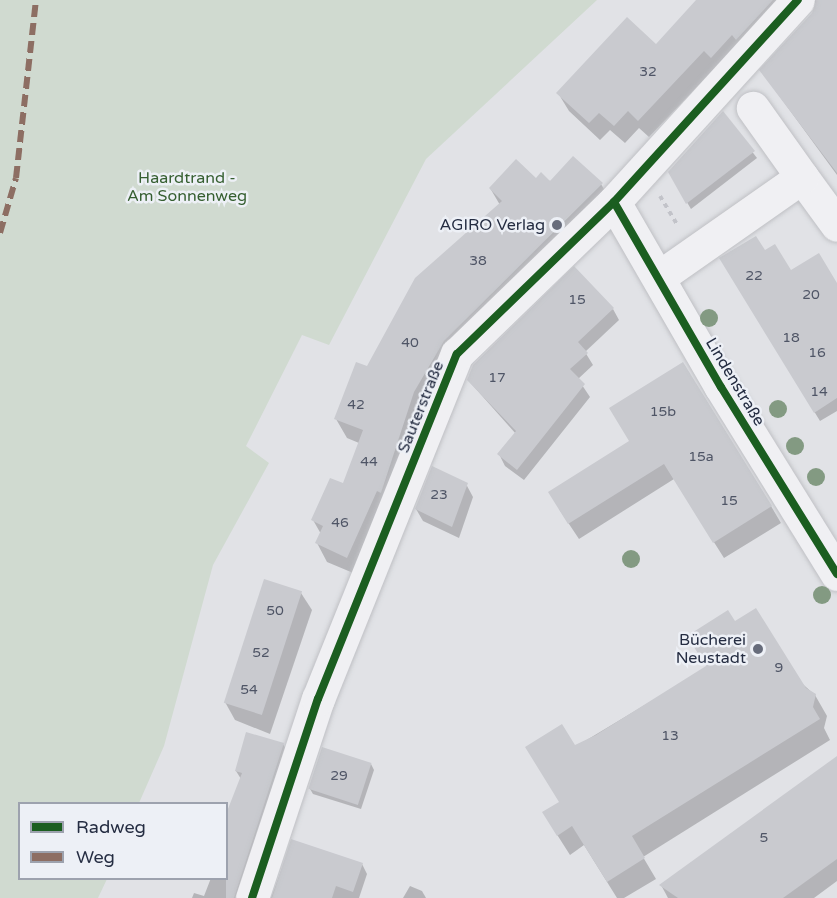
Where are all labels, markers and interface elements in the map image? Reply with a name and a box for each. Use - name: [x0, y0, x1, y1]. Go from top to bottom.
- house number: 32: [639, 64, 657, 80]
- park label: Haardtrand - Am Sonnenweg: [127, 168, 247, 206]
- place label: AGIRO Verlag: [440, 215, 545, 235]
- marker: AGIRO Verlag: [550, 218, 564, 232]
- house number: 38: [469, 253, 487, 269]
- house number: 22: [745, 268, 763, 284]
- house number: 20: [802, 287, 820, 303]
- house number: 15: [568, 292, 586, 308]
- house number: 18: [782, 330, 800, 346]
- street label: Lindenstraße: [701, 334, 769, 430]
- house number: 40: [401, 335, 419, 351]
- house number: 16: [808, 345, 826, 361]
- street label: Sauterstraße: [394, 358, 448, 456]
- house number: 17: [488, 370, 506, 386]
- house number: 14: [810, 384, 828, 400]
- house number: 42: [347, 397, 365, 413]
- house number: 15b: [650, 404, 676, 420]
- house number: 15a: [688, 449, 714, 465]
- house number: 44: [360, 454, 378, 470]
- house number: 23: [430, 487, 448, 503]
- house number: 15: [720, 493, 738, 509]
- house number: 46: [331, 515, 349, 531]
- house number: 50: [266, 603, 284, 619]
- place label: Bücherei Neustadt: [676, 630, 746, 668]
- marker: Bücherei Neustadt: [751, 642, 765, 656]
- house number: 52: [252, 645, 270, 661]
- house number: 9: [775, 660, 783, 676]
- house number: 54: [240, 682, 258, 698]
- house number: 13: [661, 728, 679, 744]
- house number: 29: [330, 768, 348, 784]
- legend: [18, 802, 228, 880]
- text: Radweg: [76, 816, 146, 838]
- house number: 5: [760, 830, 768, 846]
- text: Weg: [76, 846, 115, 868]

